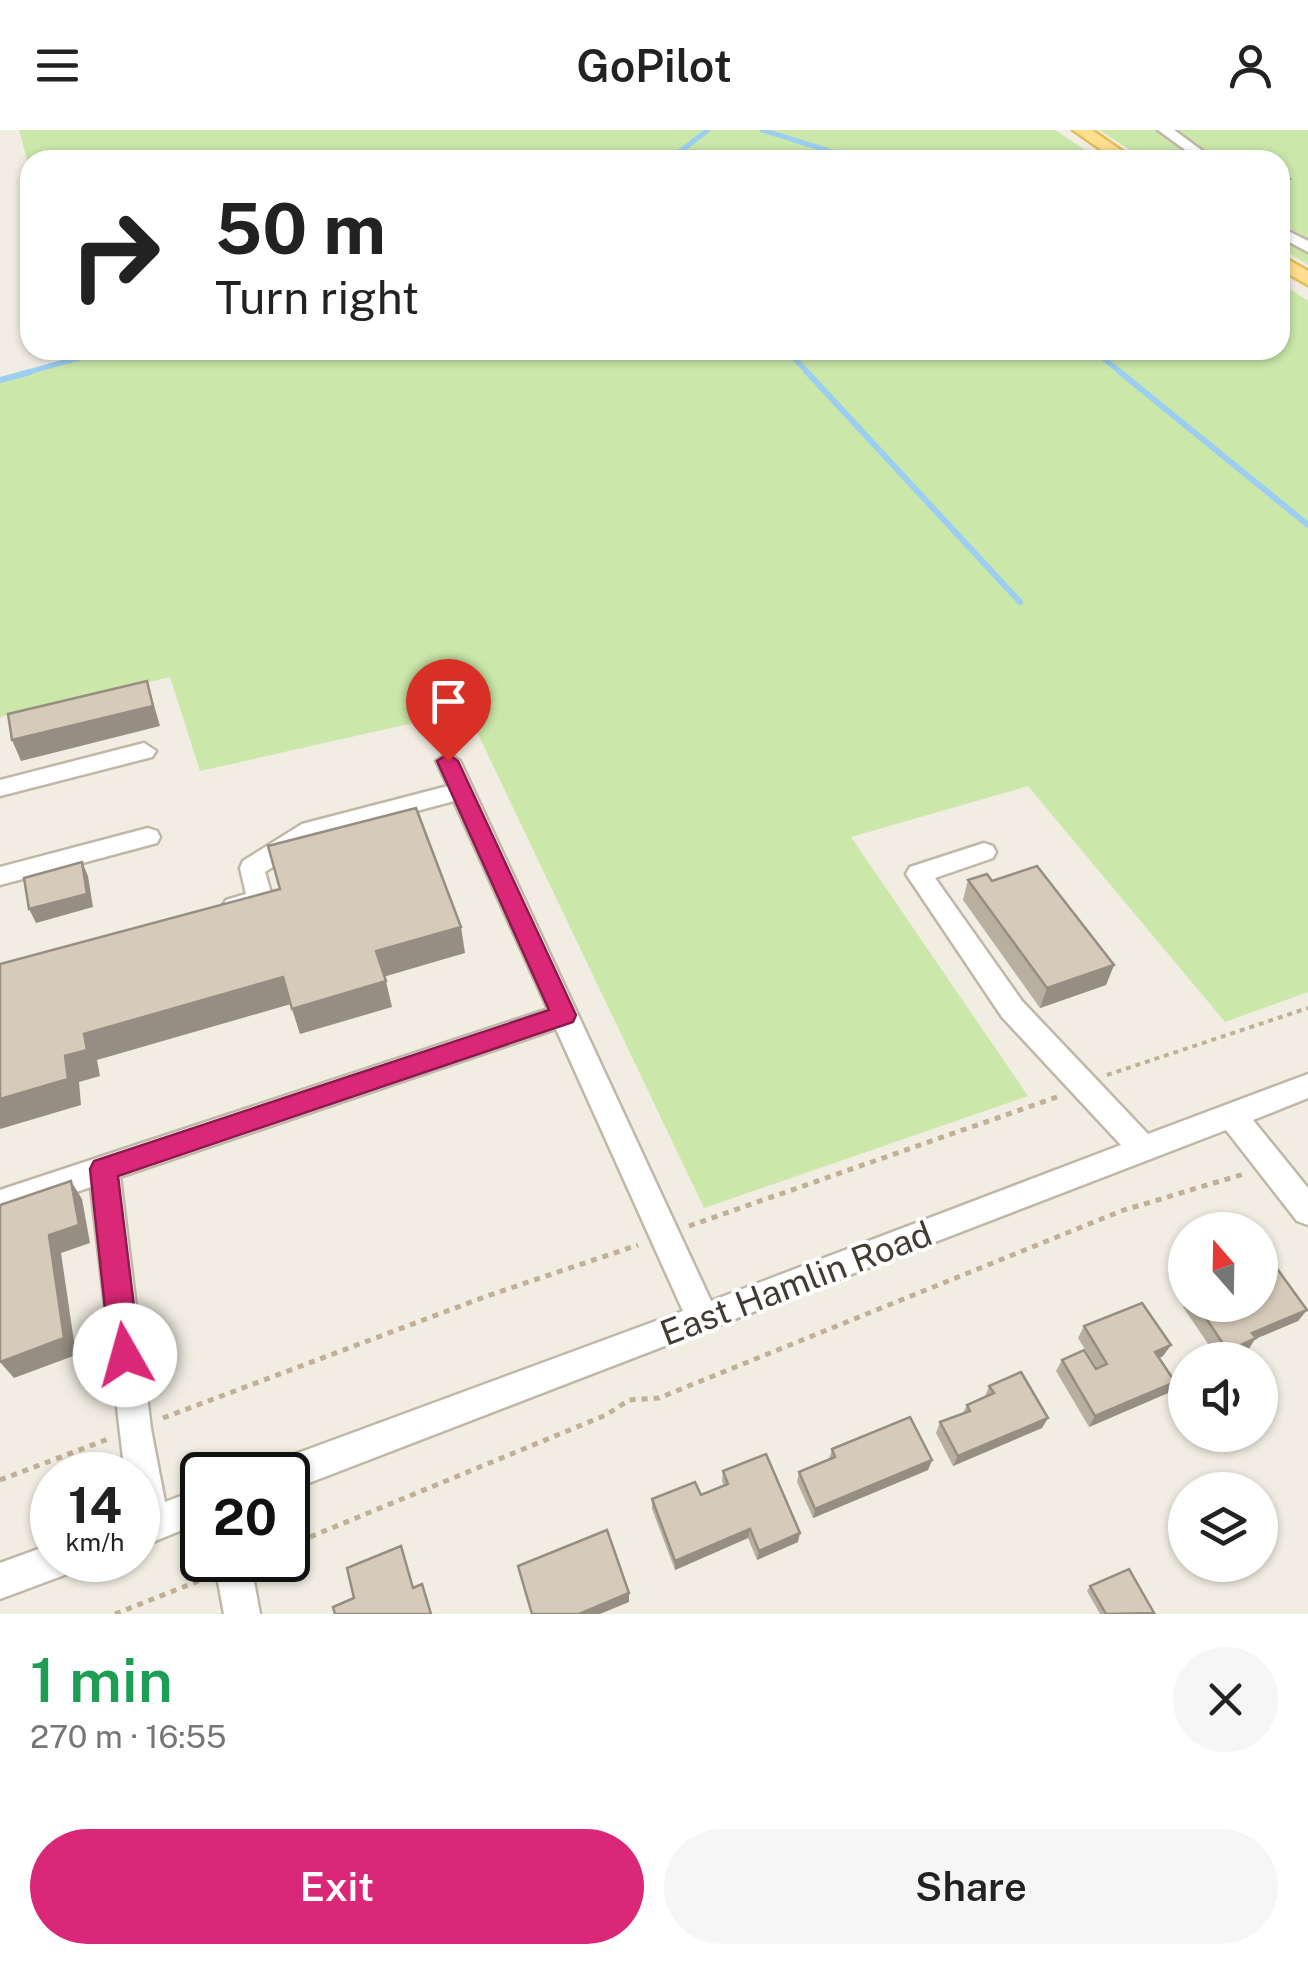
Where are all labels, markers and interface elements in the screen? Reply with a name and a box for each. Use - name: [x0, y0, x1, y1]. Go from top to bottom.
- icon: menu: [30, 38, 85, 93]
- icon: person: [1223, 38, 1278, 93]
- text: GoPilot: [576, 39, 732, 92]
- text: 50 m: [215, 187, 386, 270]
- icon: right: [50, 190, 180, 320]
- text: Turn right: [215, 271, 419, 324]
- pin: [406, 659, 491, 762]
- icon: arrive: [421, 674, 476, 729]
- street label: East Hamlin Road: [655, 1212, 937, 1354]
- north arrow: [1168, 1212, 1278, 1322]
- map controls: [1168, 1212, 1278, 1582]
- position arrow: [73, 1303, 177, 1407]
- button: sound: [1168, 1342, 1278, 1452]
- speed limit sign: 20: [180, 1452, 310, 1582]
- button: layers: [1168, 1472, 1278, 1582]
- text: 14: [68, 1475, 122, 1534]
- text: km/h: [66, 1527, 124, 1557]
- text: 1 min: [30, 1645, 173, 1716]
- button: close: [1173, 1647, 1278, 1752]
- text: 270 m · 16:55: [30, 1718, 227, 1755]
- button: Exit: [30, 1829, 644, 1944]
- button: Share: [664, 1829, 1278, 1944]

